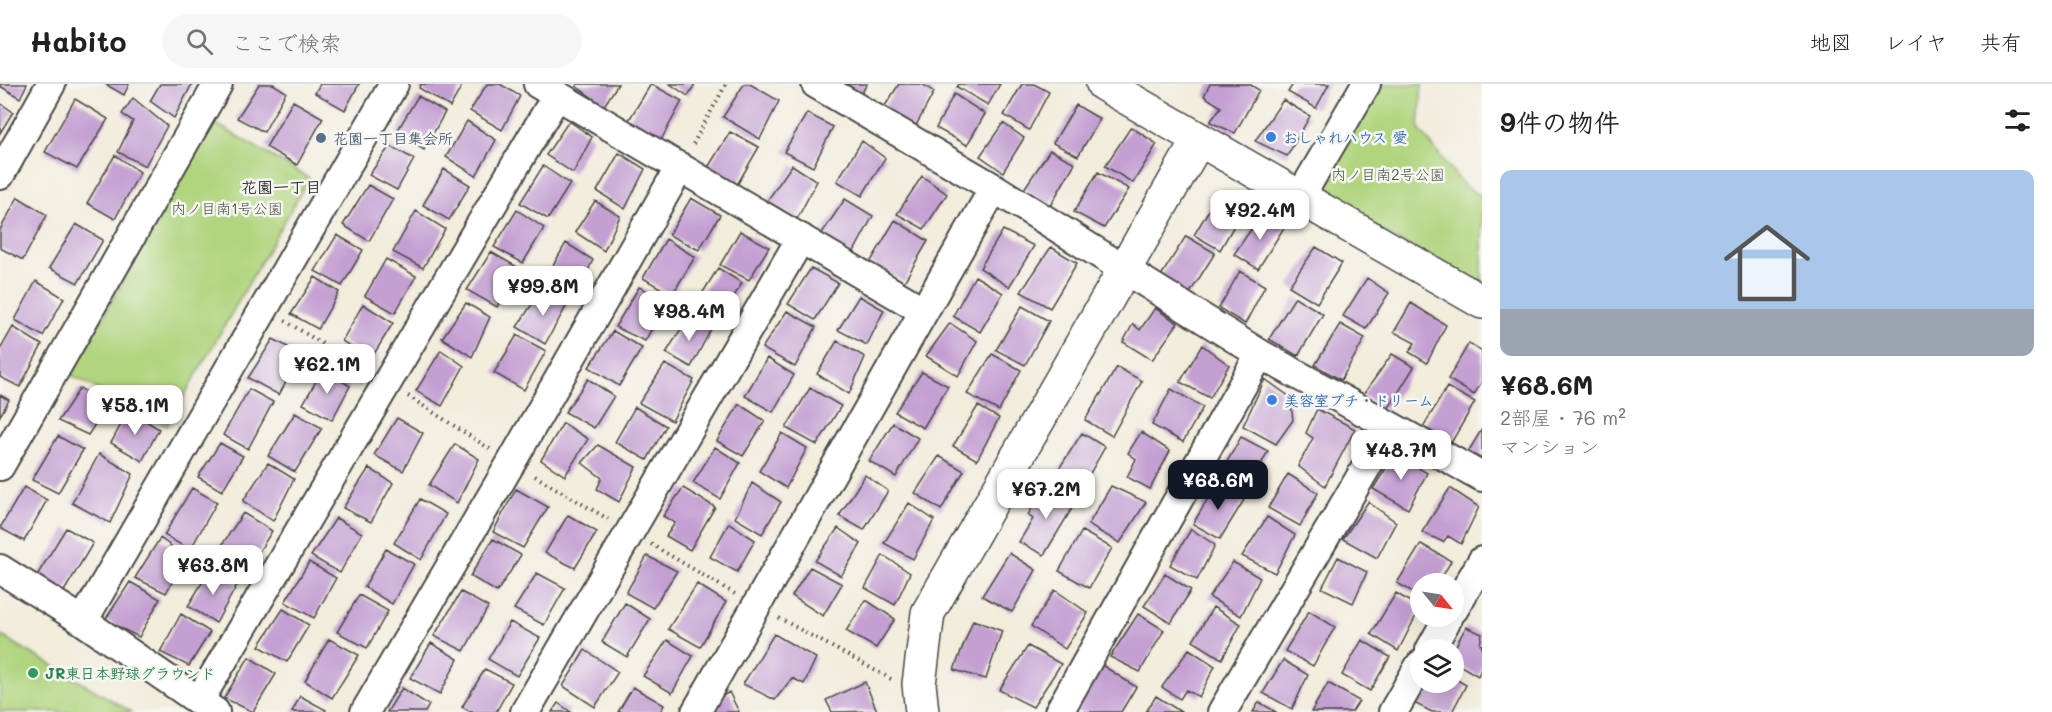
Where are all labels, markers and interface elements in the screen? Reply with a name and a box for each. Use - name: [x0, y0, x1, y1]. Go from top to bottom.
- search box: [162, 14, 582, 68]
- text: Habito: [30, 23, 126, 59]
- icon: search: [183, 25, 216, 58]
- text: ここで検索: [231, 28, 341, 57]
- text: 地図: [1810, 28, 1852, 55]
- text: レイヤ: [1885, 28, 1947, 55]
- text: 共有: [1980, 28, 2022, 55]
- icon: filters: [2001, 104, 2034, 137]
- text: 9件の物件: [1500, 105, 1620, 139]
- place label: おしゃれハウス 愛: [1283, 127, 1408, 147]
- place label: 花園一丁目集会所: [333, 128, 453, 148]
- marker: おしゃれハウス 愛: [1264, 130, 1278, 144]
- marker: 花園一丁目集会所: [314, 131, 328, 145]
- park label: 内ノ目南2号公園: [1331, 164, 1445, 184]
- district label: 花園一丁目: [241, 176, 321, 197]
- pin: ¥92.4M: [1211, 190, 1309, 241]
- text: ¥92.4M: [1224, 196, 1296, 222]
- park label: 内ノ目南1号公園: [171, 198, 283, 218]
- icon: home: [1713, 209, 1821, 317]
- pin: ¥99.8M: [494, 266, 592, 317]
- text: ¥99.8M: [507, 272, 579, 298]
- pin: ¥98.4M: [640, 291, 738, 342]
- text: ¥98.4M: [653, 297, 725, 323]
- pin: ¥62.1M: [278, 344, 376, 395]
- text: ¥62.1M: [293, 350, 361, 376]
- text: ¥68.6M: [1500, 368, 1594, 402]
- pin: ¥58.1M: [86, 385, 184, 436]
- place label: 美容室プチ・ドリーム: [1284, 390, 1433, 410]
- text: ¥58.1M: [101, 391, 169, 417]
- marker: 美容室プチ・ドリーム: [1265, 393, 1279, 407]
- text: 2部屋 · 76 m²: [1500, 404, 1626, 430]
- pin: ¥48.7M: [1352, 430, 1450, 481]
- text: マンション: [1500, 433, 1599, 459]
- text: ¥48.7M: [1365, 436, 1437, 462]
- pin: ¥68.6M: [1169, 460, 1267, 511]
- text: ¥68.6M: [1182, 466, 1254, 492]
- pin: ¥67.2M: [997, 469, 1095, 520]
- text: ¥67.2M: [1011, 475, 1081, 501]
- pin: ¥63.8M: [164, 545, 262, 596]
- text: ¥63.8M: [177, 551, 249, 577]
- north arrow: [1410, 573, 1464, 627]
- map controls: [1410, 573, 1464, 693]
- button: layers: [1410, 639, 1464, 693]
- place label: JR東日本野球グラウンド: [45, 663, 215, 683]
- marker: JR東日本野球グラウンド: [26, 666, 40, 680]

